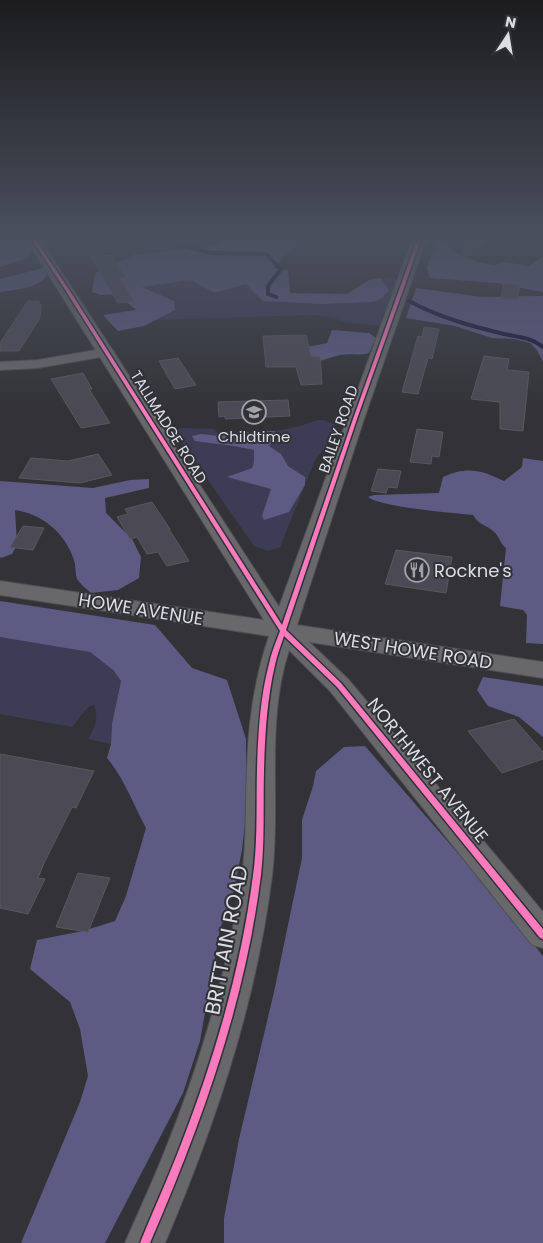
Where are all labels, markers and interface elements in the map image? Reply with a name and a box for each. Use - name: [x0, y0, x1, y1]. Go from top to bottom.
- north arrow: [483, 10, 533, 60]
- text: N: [503, 11, 518, 33]
- street label: TALLMADGE ROAD: [126, 366, 212, 488]
- street label: BAILEY ROAD: [313, 382, 363, 476]
- school or university icon: Childtime: [241, 399, 267, 425]
- place label: Childtime: [218, 426, 290, 447]
- restaurant icon: Rockne's: [404, 557, 430, 583]
- place label: Rockne's: [434, 558, 512, 583]
- street label: HOWE AVENUE: [77, 587, 205, 631]
- street label: WEST HOWE ROAD: [332, 625, 494, 675]
- street label: NORTHWEST AVENUE: [362, 692, 494, 848]
- street label: BRITTAIN ROAD: [197, 863, 255, 1017]

